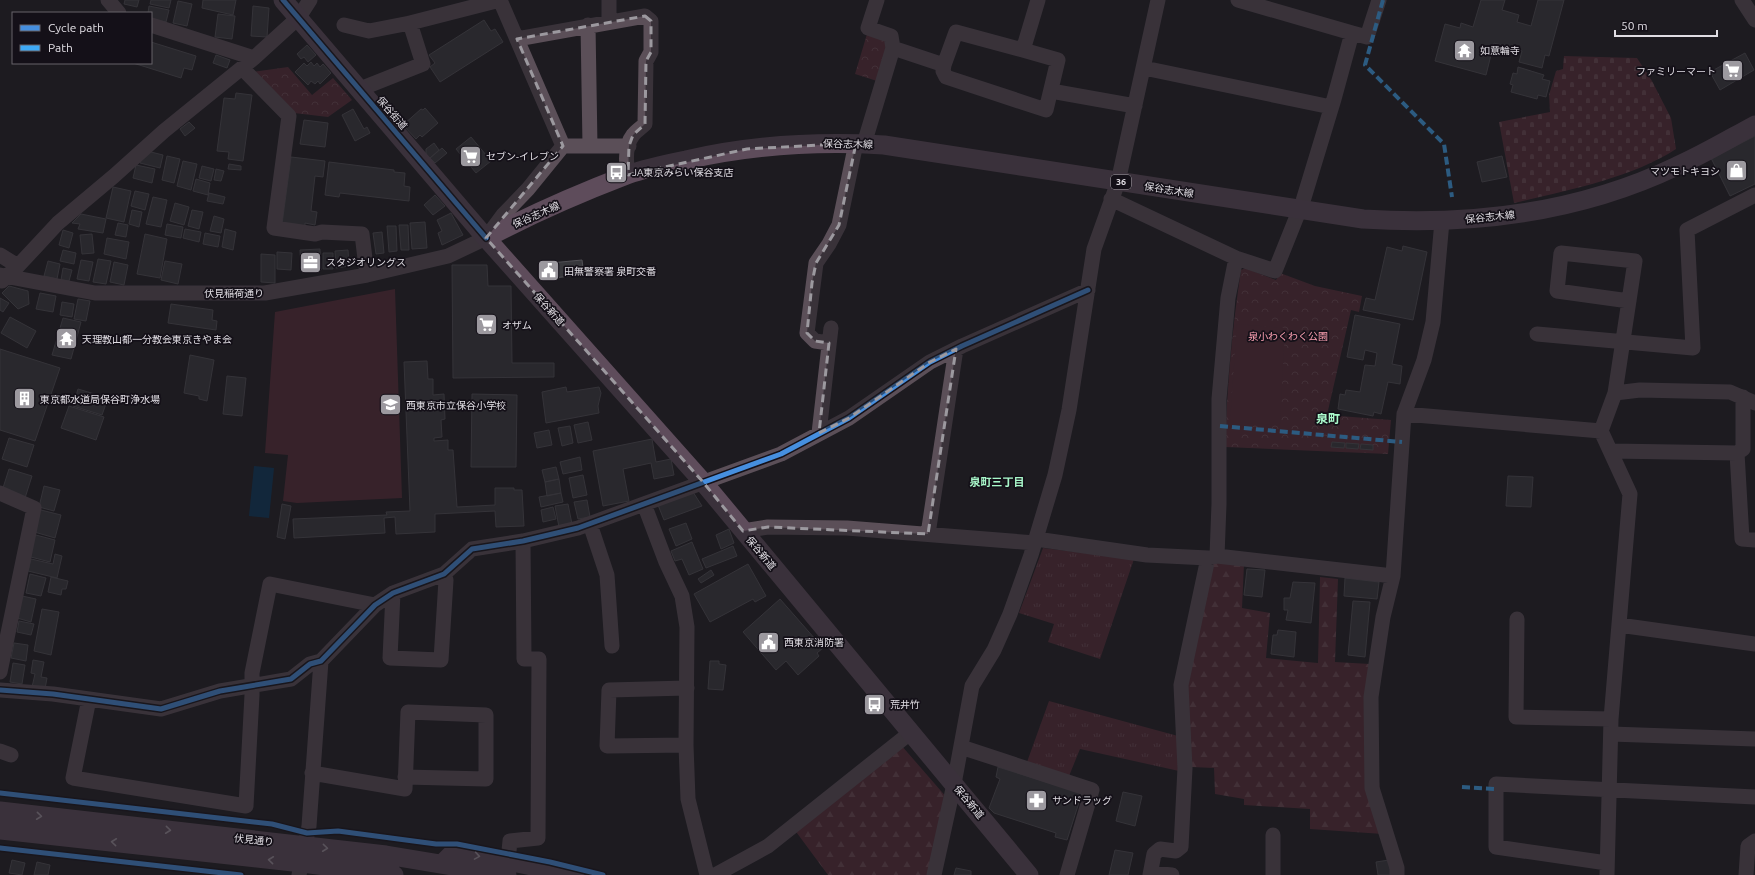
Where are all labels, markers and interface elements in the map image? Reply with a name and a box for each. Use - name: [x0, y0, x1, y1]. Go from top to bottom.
- legend: [12, 12, 152, 64]
- scale bar: [1615, 12, 1717, 38]
- text: 50 m: [1621, 19, 1648, 32]
- text: Cycle path: [48, 21, 104, 34]
- temple icon: 如意輪寺: [1452, 37, 1478, 63]
- text: Path: [48, 41, 73, 54]
- place label: 如意輪寺: [1480, 45, 1520, 56]
- supermarket icon: ファミリーマート: [1719, 58, 1745, 84]
- place label: ファミリーマート: [1636, 66, 1716, 77]
- street label: 保谷街道: [375, 94, 409, 132]
- street label: 保谷志木線: [823, 138, 873, 150]
- supermarket icon: セブン-イレブン: [458, 143, 484, 169]
- place label: セブン-イレブン: [486, 151, 559, 162]
- shop icon: マツモトキヨシ: [1723, 158, 1749, 184]
- bus stop icon: JA東京みらい保谷支店: [603, 159, 629, 185]
- place label: マツモトキヨシ: [1650, 166, 1720, 177]
- place label: JA東京みらい保谷支店: [632, 167, 733, 178]
- road number: 36: [1111, 175, 1131, 189]
- street label: 保谷志木線: [1143, 181, 1195, 199]
- street label: 保谷志木線: [511, 200, 561, 230]
- street label: 保谷志木線: [1465, 209, 1515, 225]
- office icon: スタジオリングス: [298, 249, 324, 275]
- place label: スタジオリングス: [326, 257, 406, 268]
- public building icon: 田無警察署 泉町交番: [535, 258, 561, 284]
- place label: 田無警察署 泉町交番: [564, 266, 656, 277]
- street label: 伏見稲荷通り: [204, 288, 264, 299]
- street label: 保谷新道: [532, 290, 566, 328]
- supermarket icon: オザム: [474, 312, 500, 338]
- place label: オザム: [502, 320, 532, 331]
- temple icon: 天理教山都一分教会東京きやま会: [54, 326, 80, 352]
- park label: 泉小わくわく公園: [1248, 331, 1328, 342]
- place label: 天理教山都一分教会東京きやま会: [82, 334, 232, 345]
- building icon: 東京都水道局保谷町浄水場: [12, 386, 38, 412]
- school or university icon: 西東京市立保谷小学校: [377, 392, 403, 418]
- place label: 東京都水道局保谷町浄水場: [40, 394, 160, 405]
- place label: 西東京市立保谷小学校: [406, 400, 506, 411]
- district label: 泉町: [1316, 412, 1340, 425]
- district label: 泉町三丁目: [970, 476, 1025, 488]
- street label: 保谷新道: [744, 534, 778, 572]
- public building icon: 西東京消防署: [756, 629, 782, 655]
- place label: 西東京消防署: [784, 637, 844, 648]
- bus stop icon: 荒井竹: [862, 691, 888, 717]
- place label: 荒井竹: [890, 699, 920, 710]
- street label: 保谷新道: [952, 783, 986, 821]
- pharmacy icon: サンドラッグ: [1023, 787, 1049, 813]
- place label: サンドラッグ: [1052, 795, 1112, 806]
- one-way arrow: [36, 811, 42, 820]
- one-way arrow: [165, 825, 171, 834]
- street label: 伏見通り: [234, 832, 274, 848]
- one-way arrow: [111, 838, 117, 847]
- one-way arrow: [322, 843, 328, 852]
- one-way arrow: [474, 851, 480, 860]
- one-way arrow: [268, 856, 275, 865]

